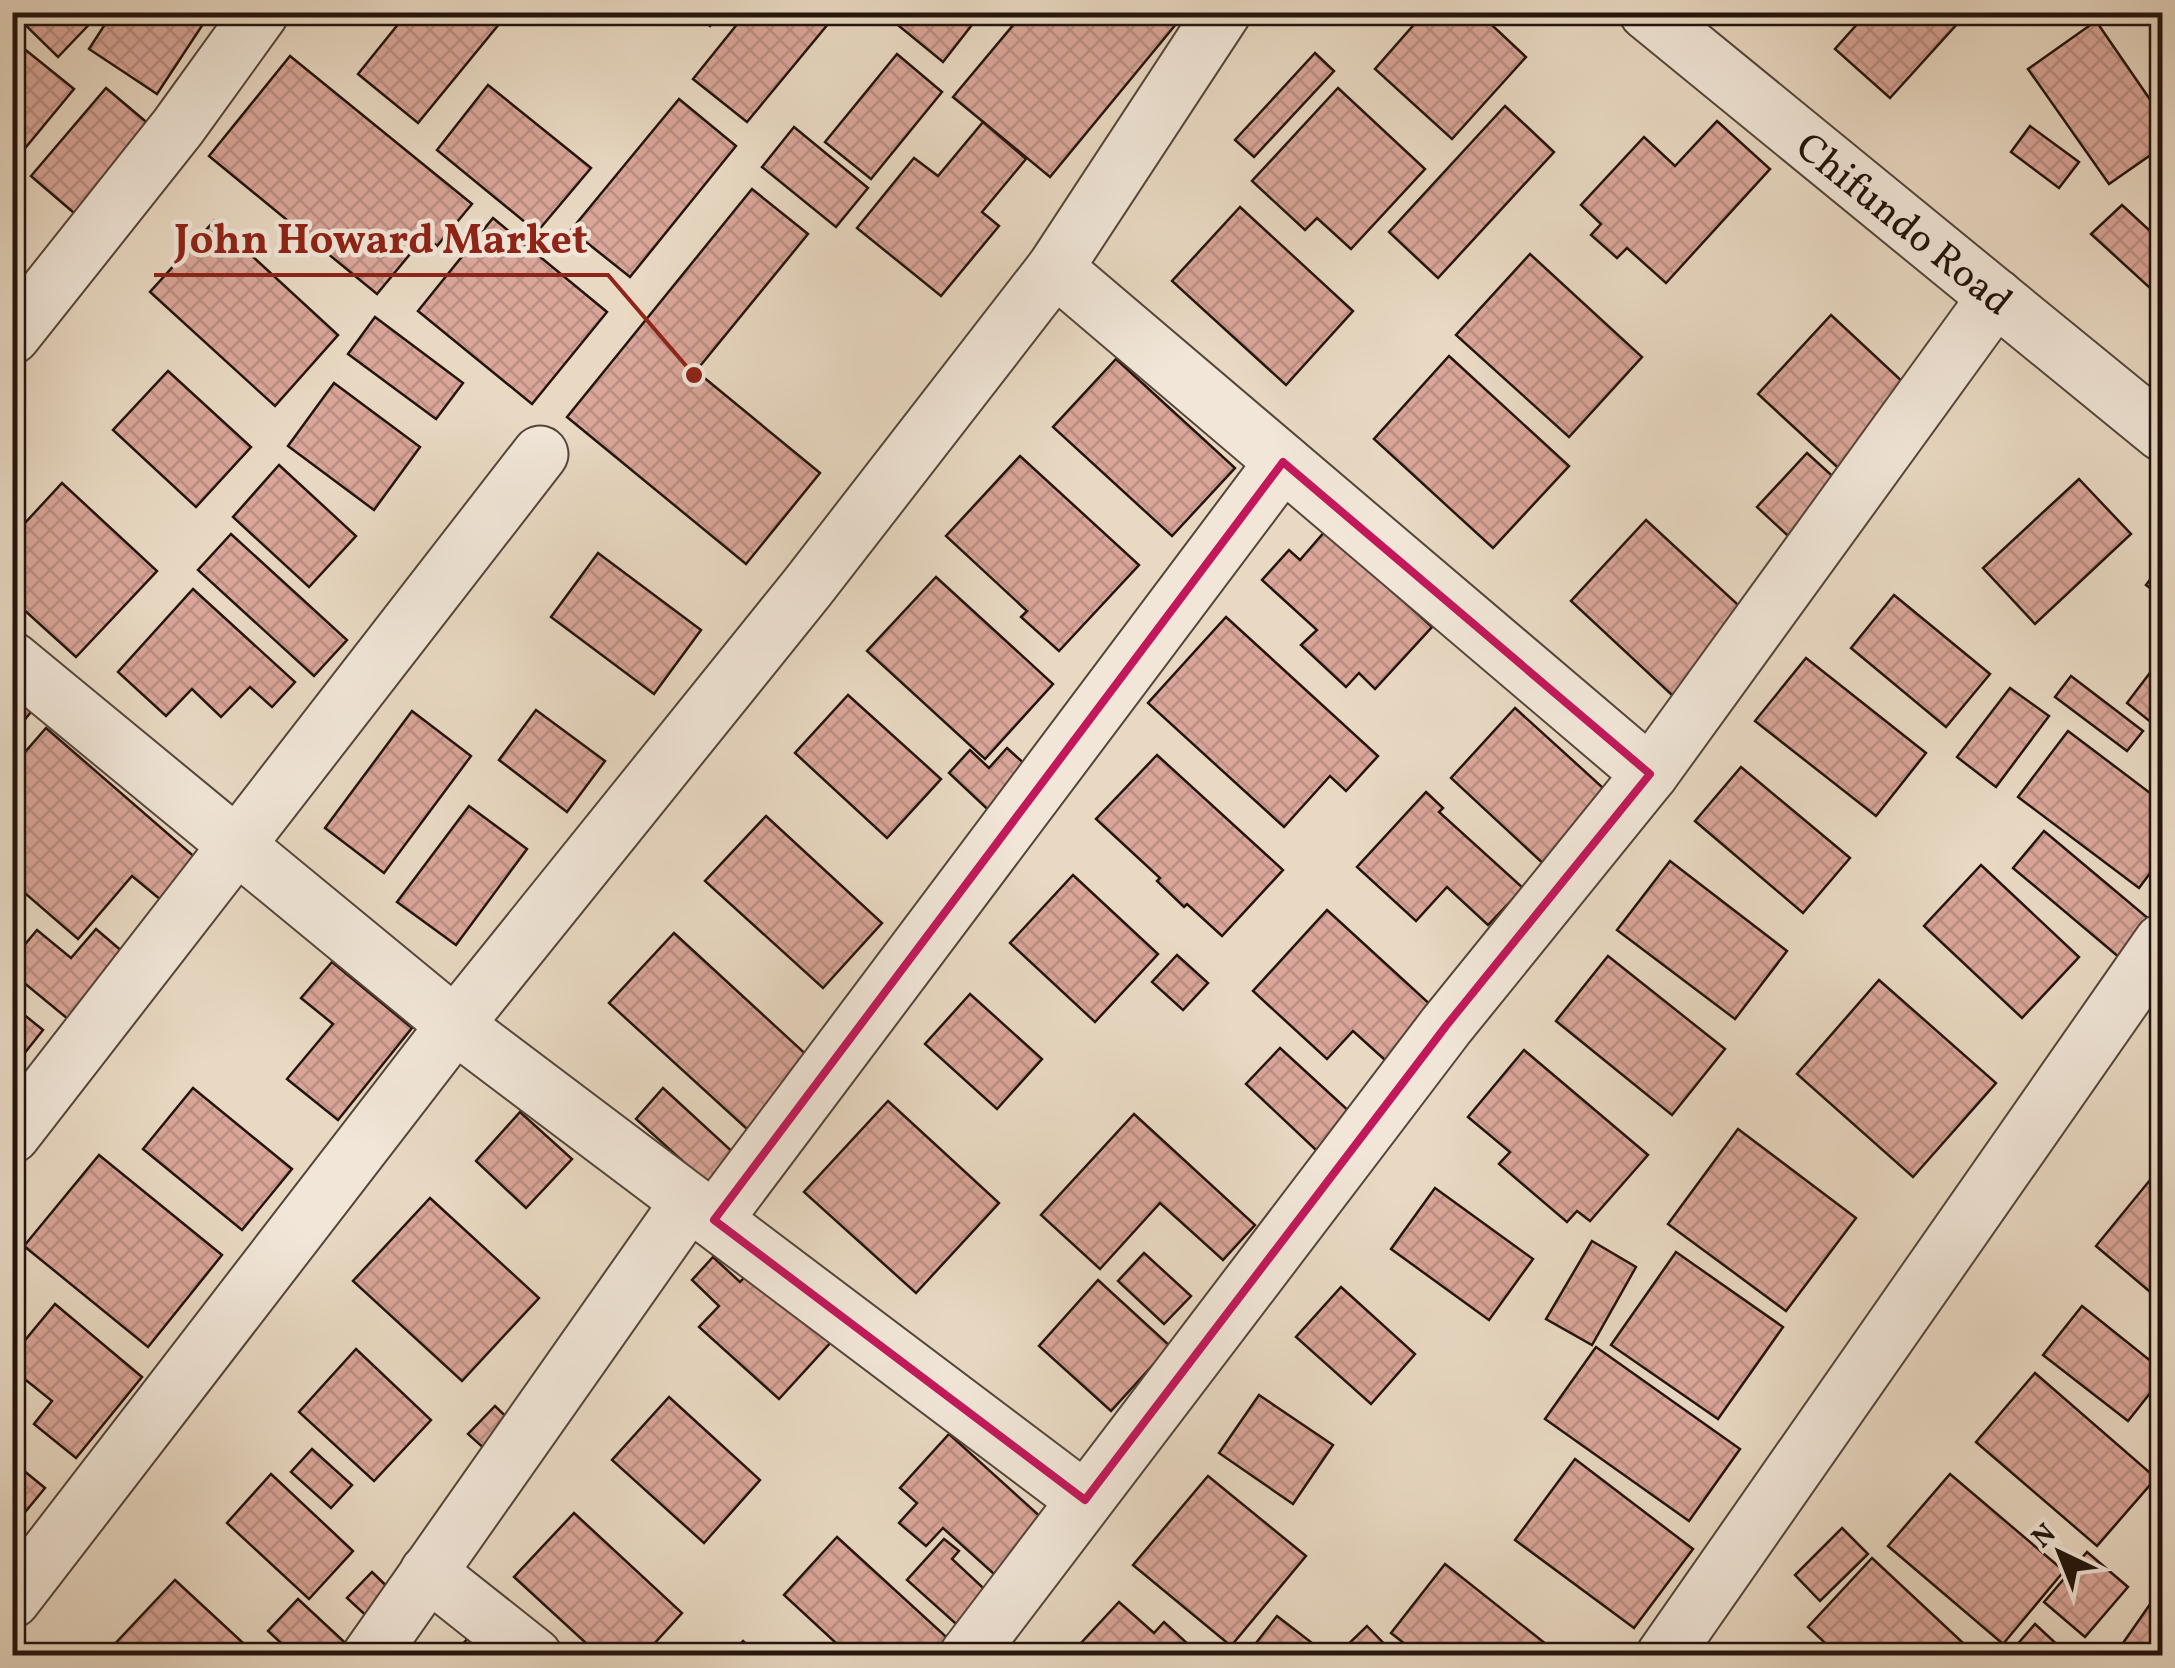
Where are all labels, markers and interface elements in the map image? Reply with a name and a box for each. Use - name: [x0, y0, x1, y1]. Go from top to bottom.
- street label: Chifundo Road: [1782, 121, 2023, 331]
- callout: John Howard Market: [154, 203, 608, 275]
- text: John Howard Market: [173, 213, 588, 272]
- north arrow: [2010, 1503, 2110, 1603]
- text: N: [2024, 1515, 2065, 1558]

